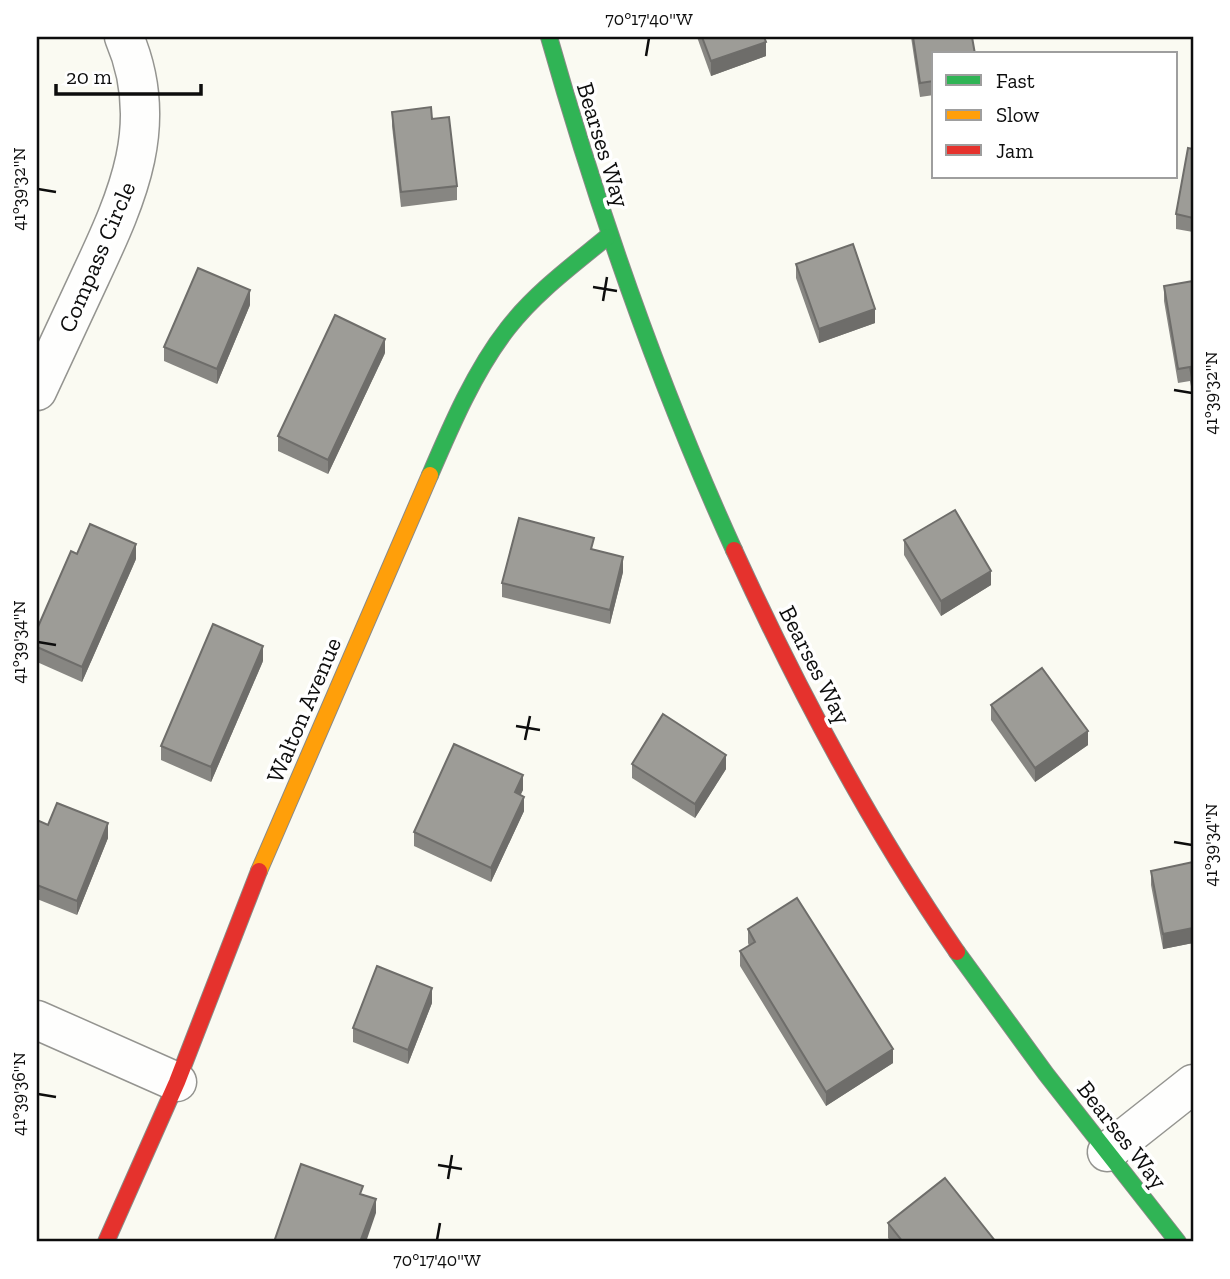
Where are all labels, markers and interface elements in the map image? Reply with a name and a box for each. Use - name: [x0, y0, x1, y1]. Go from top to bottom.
- text: 70°17'40"W: [605, 8, 693, 30]
- scale bar: [56, 52, 201, 96]
- legend: [932, 52, 1178, 178]
- text: 20 m: [66, 64, 112, 89]
- text: Fast: [996, 68, 1035, 93]
- street label: Bearses Way: [571, 79, 636, 212]
- text: Slow: [996, 102, 1039, 127]
- text: Jam: [996, 138, 1033, 163]
- text: 41°39'32"N: [8, 147, 30, 231]
- street label: Compass Circle: [52, 177, 141, 337]
- text: 41°39'32"N: [1200, 351, 1222, 435]
- text: 41°39'34"N: [8, 600, 30, 684]
- street label: Bearses Way: [773, 601, 858, 730]
- street label: Walton Avenue: [260, 633, 347, 787]
- text: 41°39'34"N: [1200, 803, 1222, 887]
- text: 41°39'36"N: [8, 1052, 30, 1136]
- street label: Bearses Way: [1071, 1075, 1174, 1195]
- text: 70°17'40"W: [393, 1249, 481, 1271]

